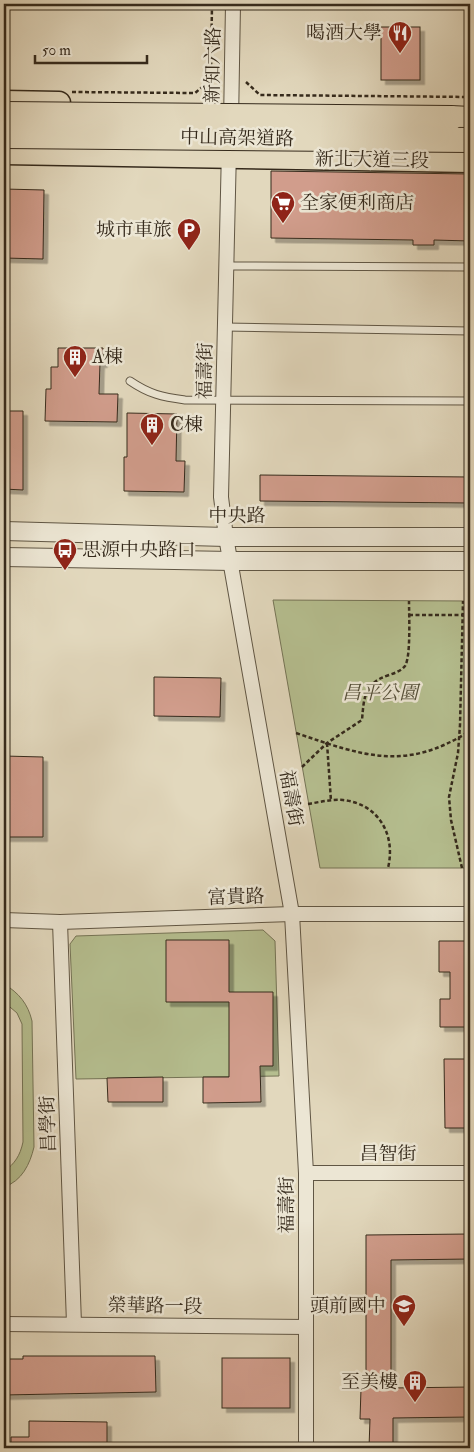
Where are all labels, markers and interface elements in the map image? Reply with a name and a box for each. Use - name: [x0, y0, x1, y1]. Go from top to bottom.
- restaurant icon: 喝酒大學: [387, 20, 413, 54]
- place label: 喝酒大學: [306, 21, 382, 45]
- street label: 新知六路: [200, 27, 226, 103]
- scale bar: [35, 32, 148, 64]
- text: 50 m: [42, 41, 71, 60]
- street label: 中山高架道路: [180, 125, 294, 151]
- street label: 新北大道三段: [315, 147, 429, 173]
- supermarket icon: 全家便利商店: [270, 190, 296, 224]
- place label: 全家便利商店: [300, 191, 414, 215]
- parking icon: 城市車旅: [176, 217, 202, 251]
- place label: 城市車旅: [96, 218, 172, 242]
- street label: 福壽街: [193, 342, 217, 400]
- building icon: A棟: [62, 344, 88, 378]
- place label: A棟: [91, 345, 123, 369]
- building icon: C棟: [139, 412, 165, 446]
- place label: C棟: [170, 413, 203, 437]
- street label: 中央路: [208, 504, 266, 528]
- bus stop icon: 思源中央路口: [52, 537, 78, 571]
- place label: 思源中央路口: [82, 538, 196, 562]
- park label: 昌平公園: [342, 681, 421, 705]
- street label: 福壽街: [274, 768, 308, 828]
- street label: 富貴路: [207, 884, 265, 910]
- street label: 昌學街: [35, 1095, 61, 1153]
- street label: 昌智街: [359, 1142, 417, 1166]
- street label: 福壽街: [275, 1176, 299, 1234]
- street label: 榮華路一段: [107, 1293, 203, 1319]
- school or university icon: 頭前國中: [391, 1293, 417, 1327]
- place label: 頭前國中: [310, 1294, 386, 1318]
- building icon: 至美樓: [402, 1369, 428, 1403]
- place label: 至美樓: [341, 1370, 398, 1394]

